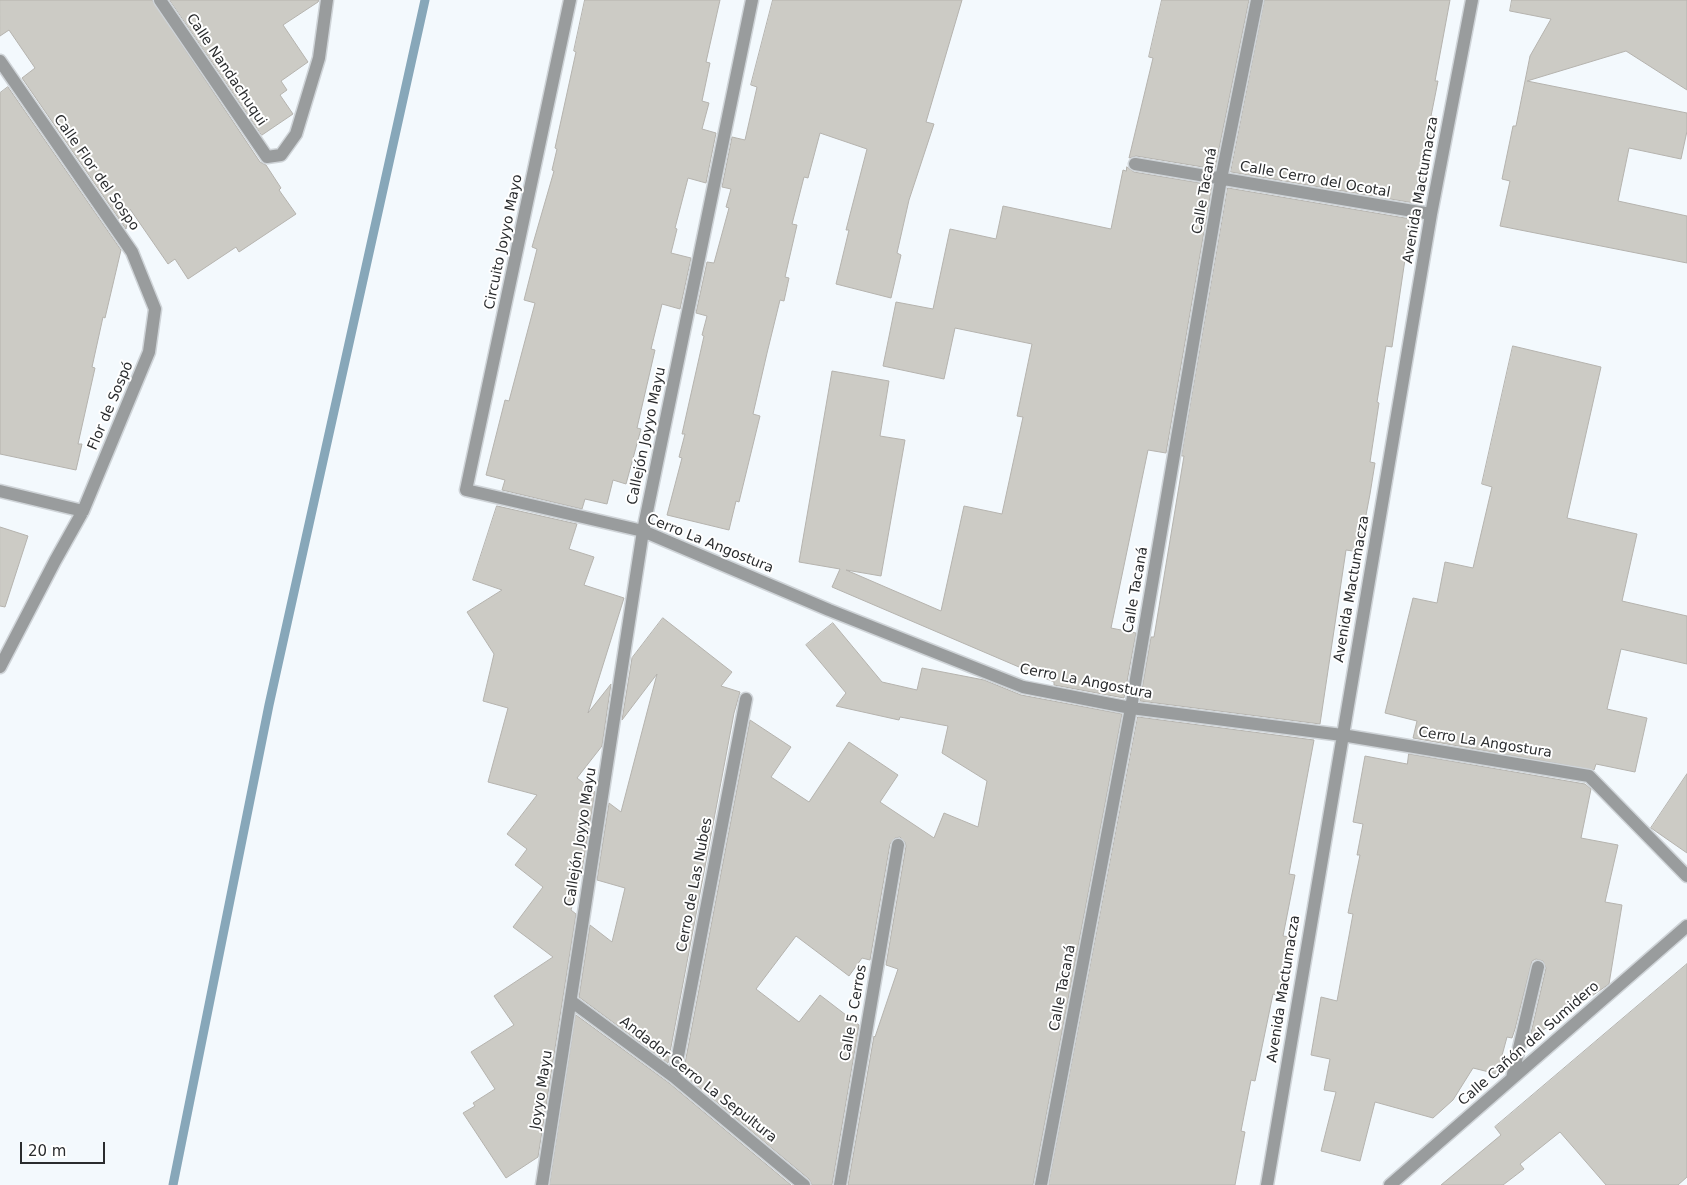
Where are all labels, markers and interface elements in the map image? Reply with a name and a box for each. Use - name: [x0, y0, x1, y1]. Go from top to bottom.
- street label: Calle Nandachuqui: [182, 11, 270, 129]
- street label: Calle Flor del Sospo: [50, 112, 142, 234]
- street label: Avenida Mactumacza: [1400, 115, 1442, 265]
- street label: Calle Tacaná: [1189, 146, 1221, 236]
- street label: Calle Cerro del Ocotal: [1238, 158, 1392, 202]
- street label: Circuito Joyyo Mayo: [481, 173, 527, 311]
- street label: Flor de Sospó: [85, 359, 137, 453]
- street label: Callejón Joyyo Mayu: [624, 365, 670, 507]
- street label: Cerro La Angostura: [644, 511, 776, 577]
- street label: Avenida Mactumacza: [1331, 514, 1373, 664]
- street label: Calle Tacaná: [1120, 545, 1152, 635]
- street label: Cerro La Angostura: [1018, 661, 1154, 703]
- street label: Cerro La Angostura: [1417, 724, 1553, 762]
- street label: Callejón Joyyo Mayu: [562, 766, 600, 908]
- street label: Cerro de Las Nubes: [674, 816, 716, 954]
- street label: Avenida Mactumacza: [1264, 914, 1304, 1064]
- street label: Calle Tacaná: [1046, 943, 1080, 1033]
- street label: Calle 5 Cerros: [837, 963, 871, 1063]
- street label: Calle Cañón del Sumidero: [1455, 978, 1603, 1110]
- street label: Andador Cerro La Sepultura: [616, 1013, 780, 1147]
- street label: Joyyo Mayu: [527, 1049, 557, 1131]
- scale bar: [22, 1132, 108, 1164]
- text: 20 m: [28, 1142, 66, 1160]

